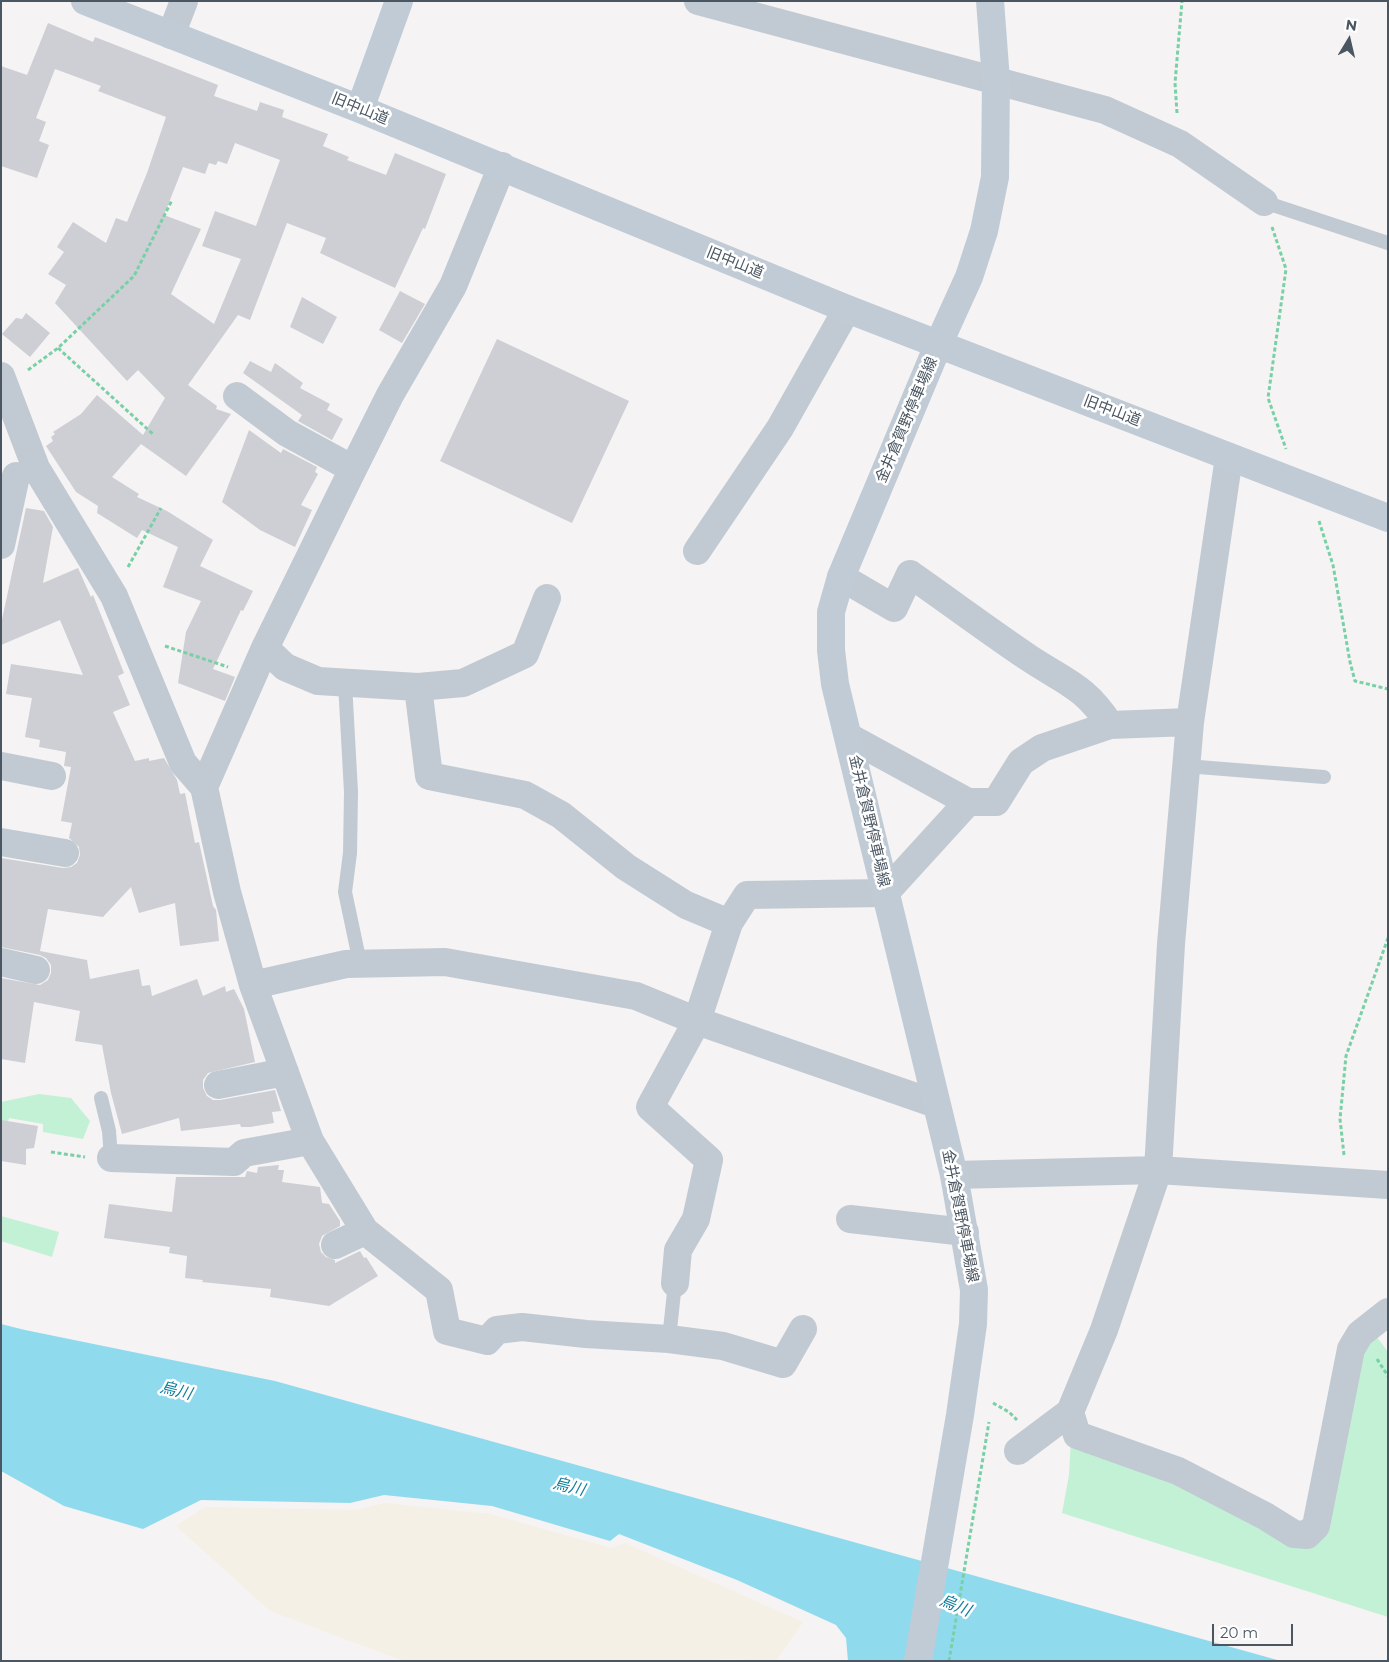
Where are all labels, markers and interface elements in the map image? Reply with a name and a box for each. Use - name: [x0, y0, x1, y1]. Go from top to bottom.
- north arrow: [1324, 15, 1374, 65]
- text: N: [1344, 15, 1358, 35]
- street label: 旧中山道: [329, 89, 391, 129]
- street label: 旧中山道: [704, 243, 766, 283]
- street label: 金井倉賀野停車場線: [872, 354, 942, 486]
- street label: 旧中山道: [1081, 392, 1143, 430]
- street label: 金井倉賀野停車場線: [845, 753, 893, 889]
- street label: 金井倉賀野停車場線: [938, 1148, 982, 1284]
- water label: 烏川: [158, 1378, 194, 1404]
- water label: 烏川: [551, 1474, 587, 1500]
- water label: 烏川: [937, 1591, 973, 1621]
- scale bar: [1214, 1614, 1295, 1646]
- text: 20 m: [1220, 1623, 1258, 1642]

